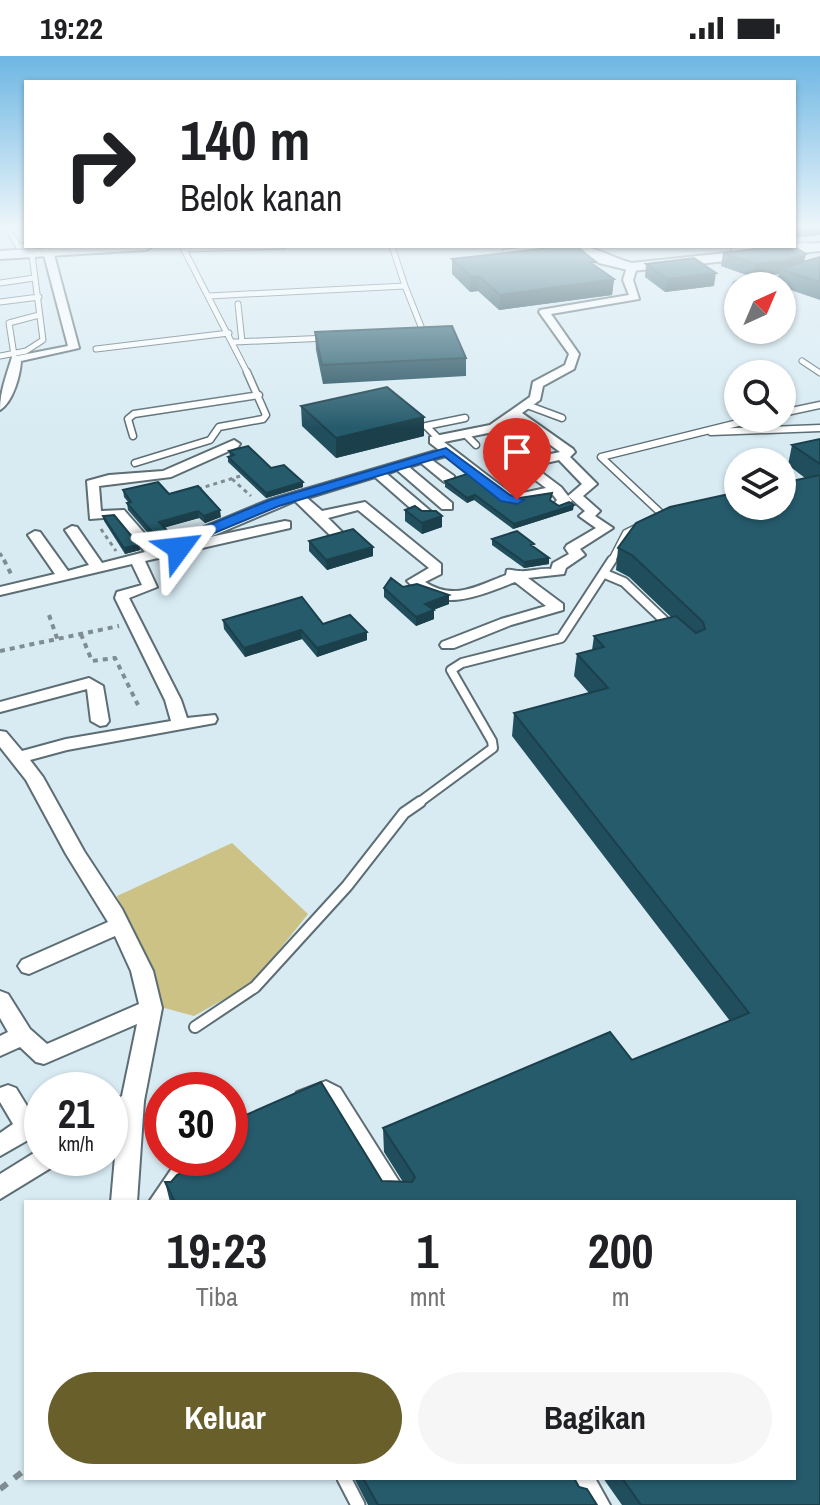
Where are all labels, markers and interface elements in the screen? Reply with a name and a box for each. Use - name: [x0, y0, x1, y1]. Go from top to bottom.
- text: 19:22: [40, 8, 103, 48]
- text: 140 m: [180, 102, 310, 177]
- icon: right: [48, 112, 152, 216]
- text: Belok kanan: [180, 174, 342, 222]
- north arrow: [724, 272, 796, 344]
- map controls: [724, 272, 796, 520]
- button: search: [724, 360, 796, 432]
- pin: [483, 418, 551, 500]
- icon: arrive: [495, 430, 539, 474]
- button: layers: [724, 448, 796, 520]
- position arrow: [137, 506, 221, 590]
- speed limit sign: 30: [144, 1072, 248, 1176]
- text: 21: [58, 1087, 94, 1140]
- text: km/h: [58, 1130, 94, 1157]
- text: 19:23: [167, 1218, 267, 1283]
- text: 1: [417, 1218, 438, 1283]
- text: 200: [588, 1218, 653, 1283]
- text: Tiba: [196, 1279, 238, 1314]
- text: mnt: [410, 1279, 445, 1314]
- text: m: [612, 1279, 630, 1314]
- button: Keluar: [48, 1372, 402, 1464]
- button: Bagikan: [418, 1372, 772, 1464]

